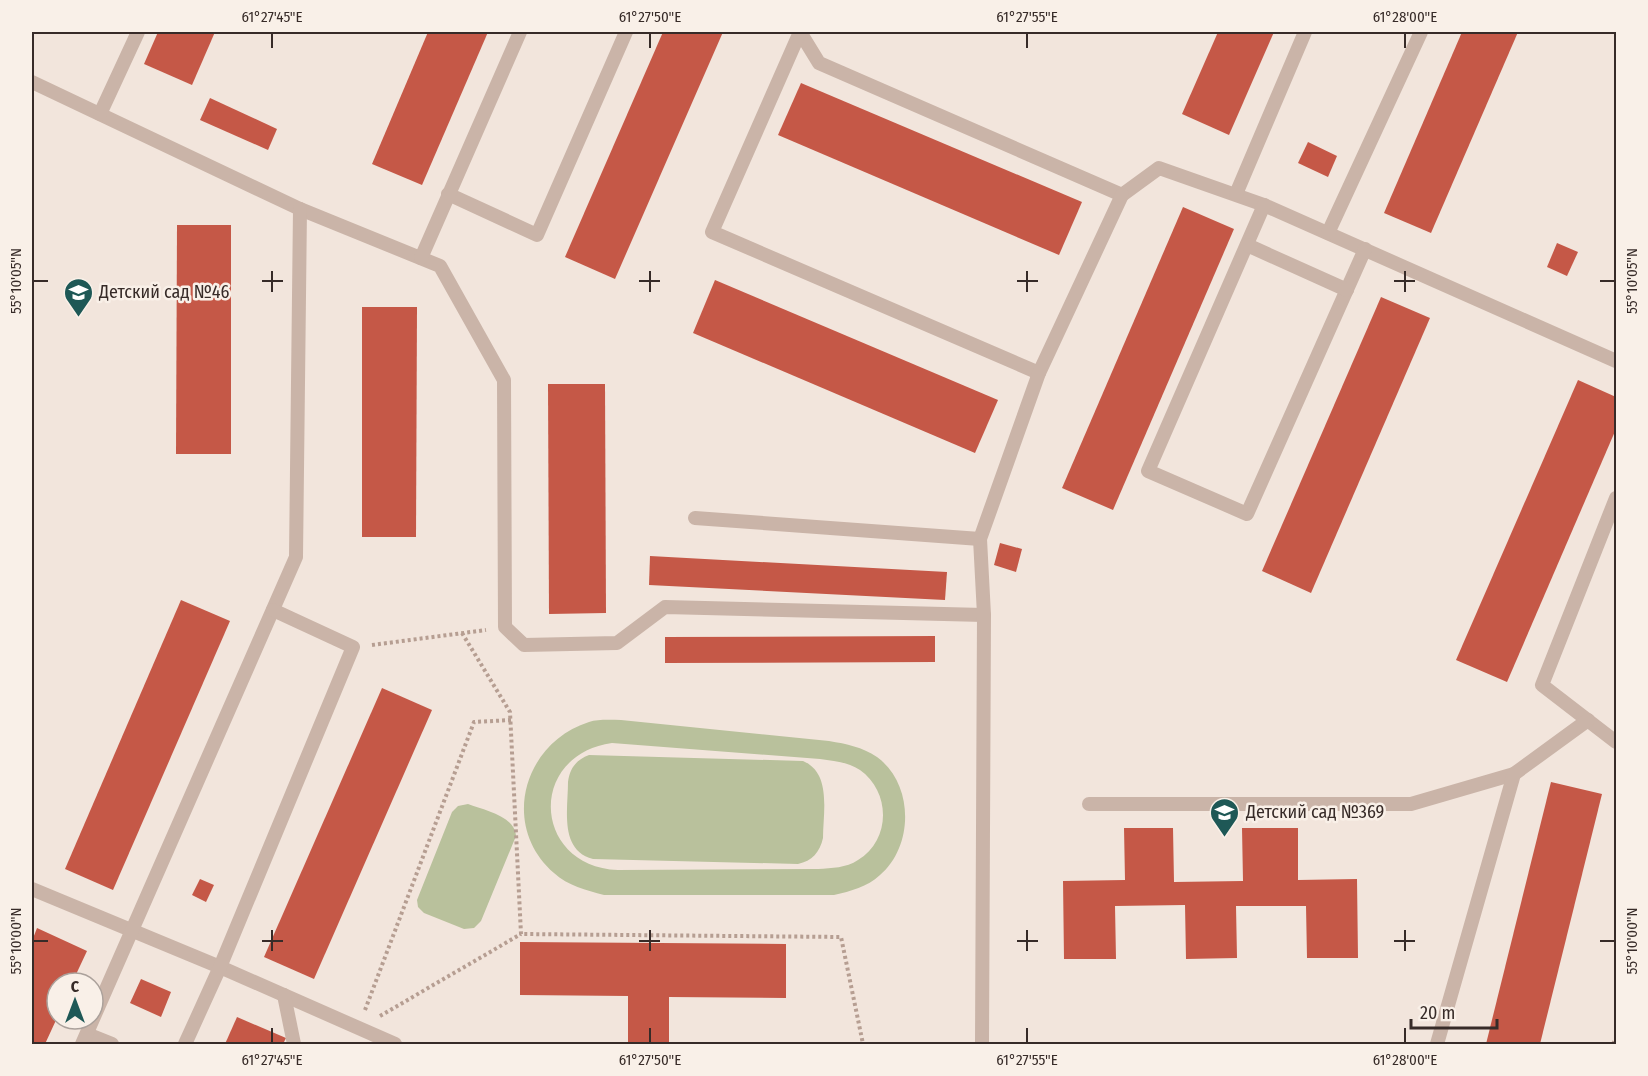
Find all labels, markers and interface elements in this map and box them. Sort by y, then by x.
text: 61°27'45"E [241,8,303,26]
text: 61°27'50"E [619,8,681,26]
text: 61°27'55"E [996,8,1058,26]
text: 61°28'00"E [1373,8,1437,26]
text: 55°10'05"N [7,248,25,314]
text: 55°10'05"N [1623,248,1641,314]
school or university icon: Детский сад №46 [62,276,94,318]
place label: Детский сад №46 [98,281,230,303]
school or university icon: Детский сад №369 [1209,796,1241,838]
place label: Детский сад №369 [1245,801,1384,823]
text: 55°10'00"N [7,907,25,975]
text: 55°10'00"N [1623,907,1641,975]
north arrow [45,971,105,1031]
text: С [71,977,80,996]
scale bar [1411,992,1496,1030]
text: 20 m [1420,1002,1455,1024]
text: 61°27'45"E [241,1051,303,1069]
text: 61°27'50"E [619,1051,681,1069]
text: 61°27'55"E [996,1051,1058,1069]
text: 61°28'00"E [1373,1051,1437,1069]

